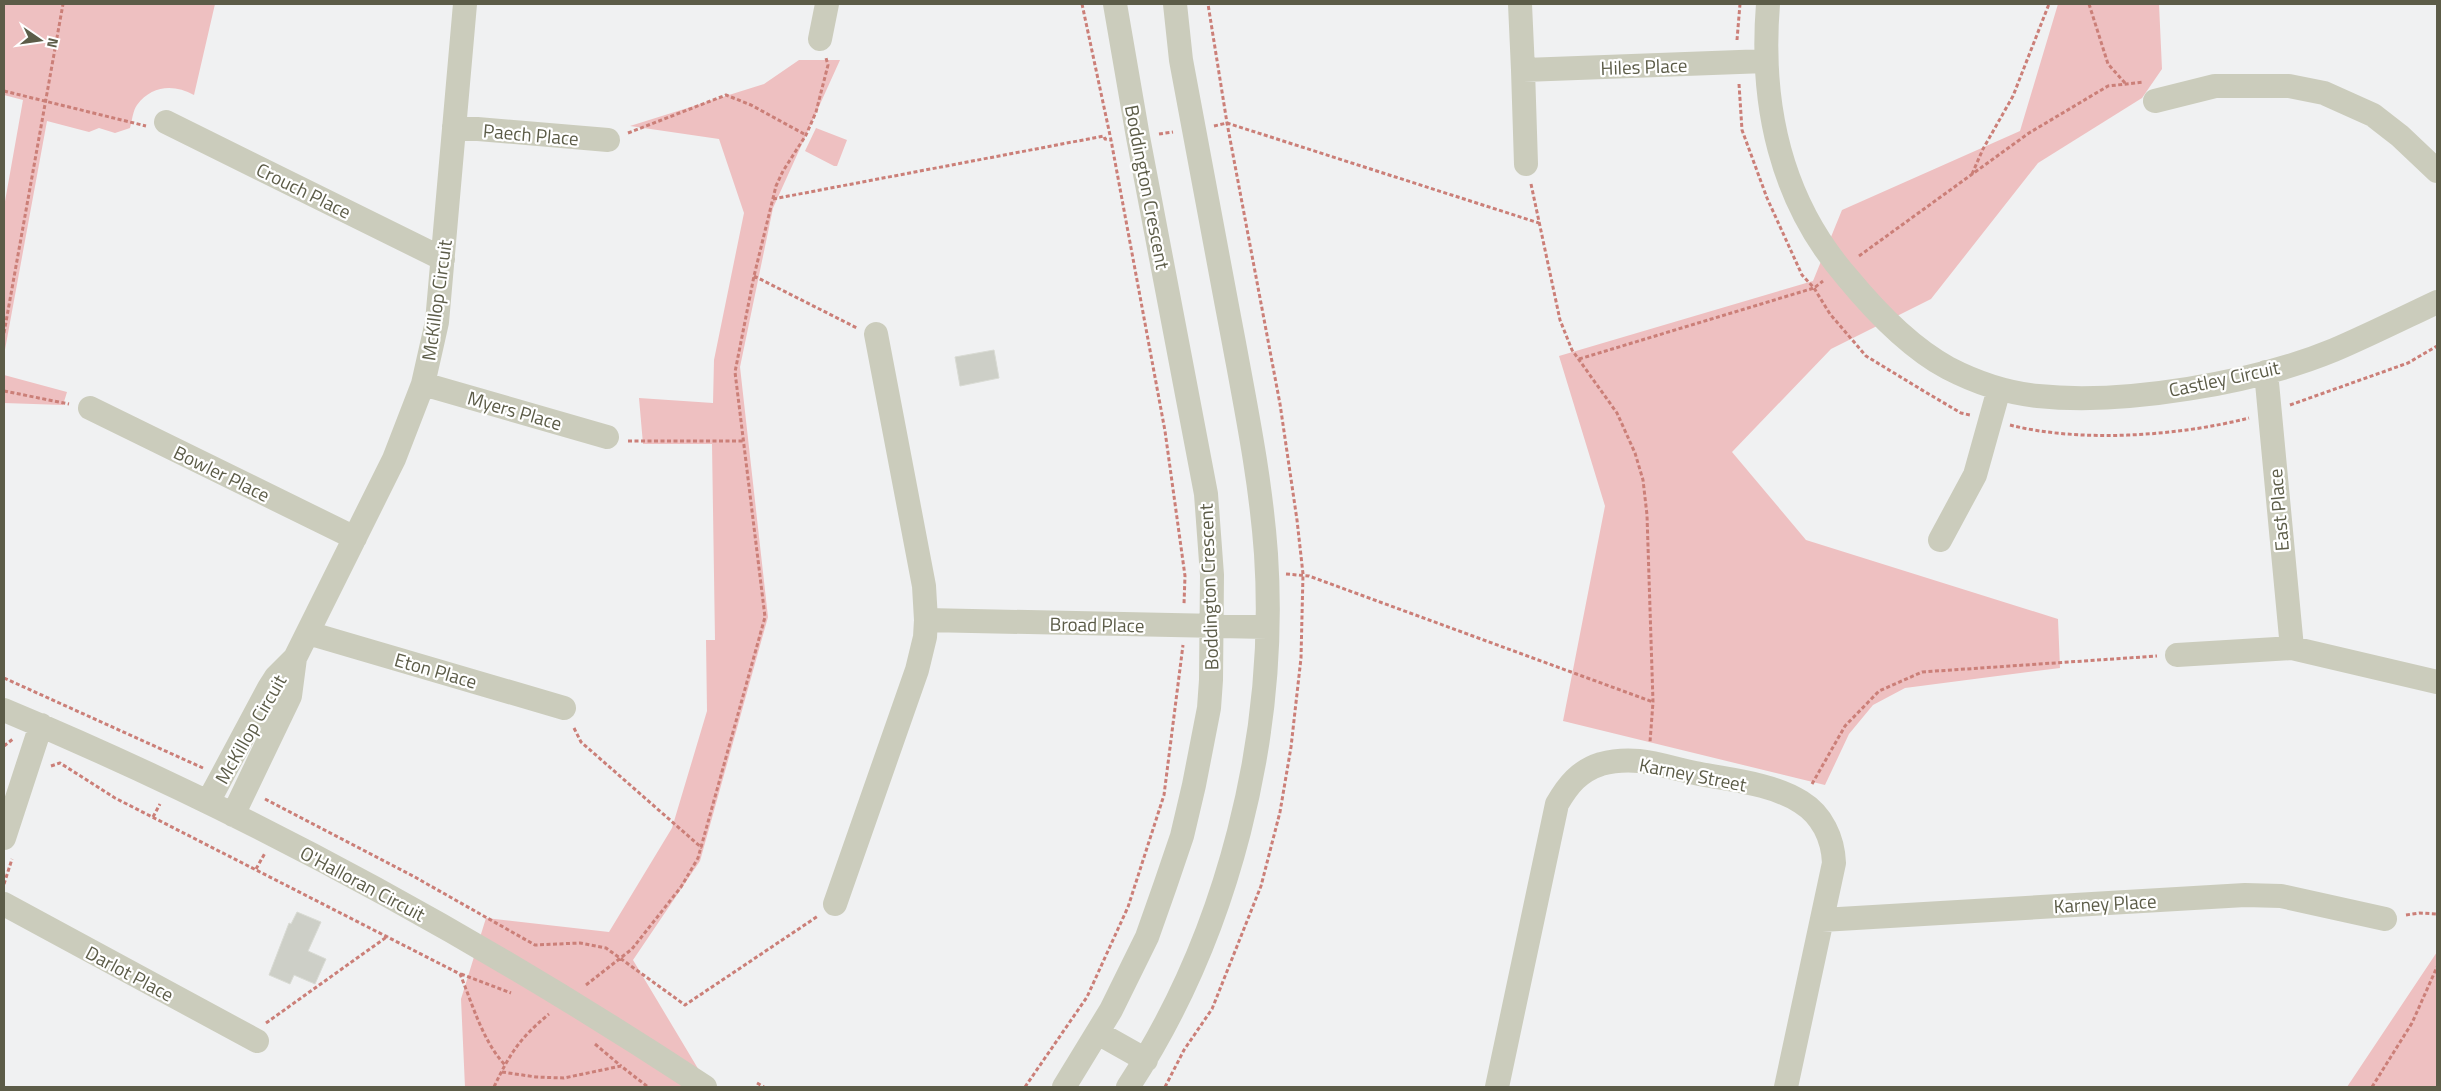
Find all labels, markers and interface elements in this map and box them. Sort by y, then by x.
north arrow [15,15,65,65]
text: N [42,36,64,50]
street label: Hiles Place [1600,50,1688,82]
street label: Boddington Crescent [1118,102,1178,272]
street label: Paech Place [482,115,580,153]
street label: Crouch Place [252,155,356,225]
street label: McKillop Circuit [413,237,459,363]
street label: Castley Circuit [2166,352,2282,404]
street label: Myers Place [464,383,566,437]
street label: Bowler Place [169,437,275,509]
street label: East Place [2260,468,2296,552]
street label: Boddington Crescent [1191,503,1225,671]
street label: Broad Place [1049,609,1145,639]
street label: Eton Place [391,644,481,696]
street label: McKillop Circuit [207,669,293,789]
street label: Karney Street [1637,749,1750,799]
street label: O'Halloran Circuit [295,838,431,928]
street label: Karney Place [2053,886,2157,920]
street label: Darlot Place [81,938,179,1008]

